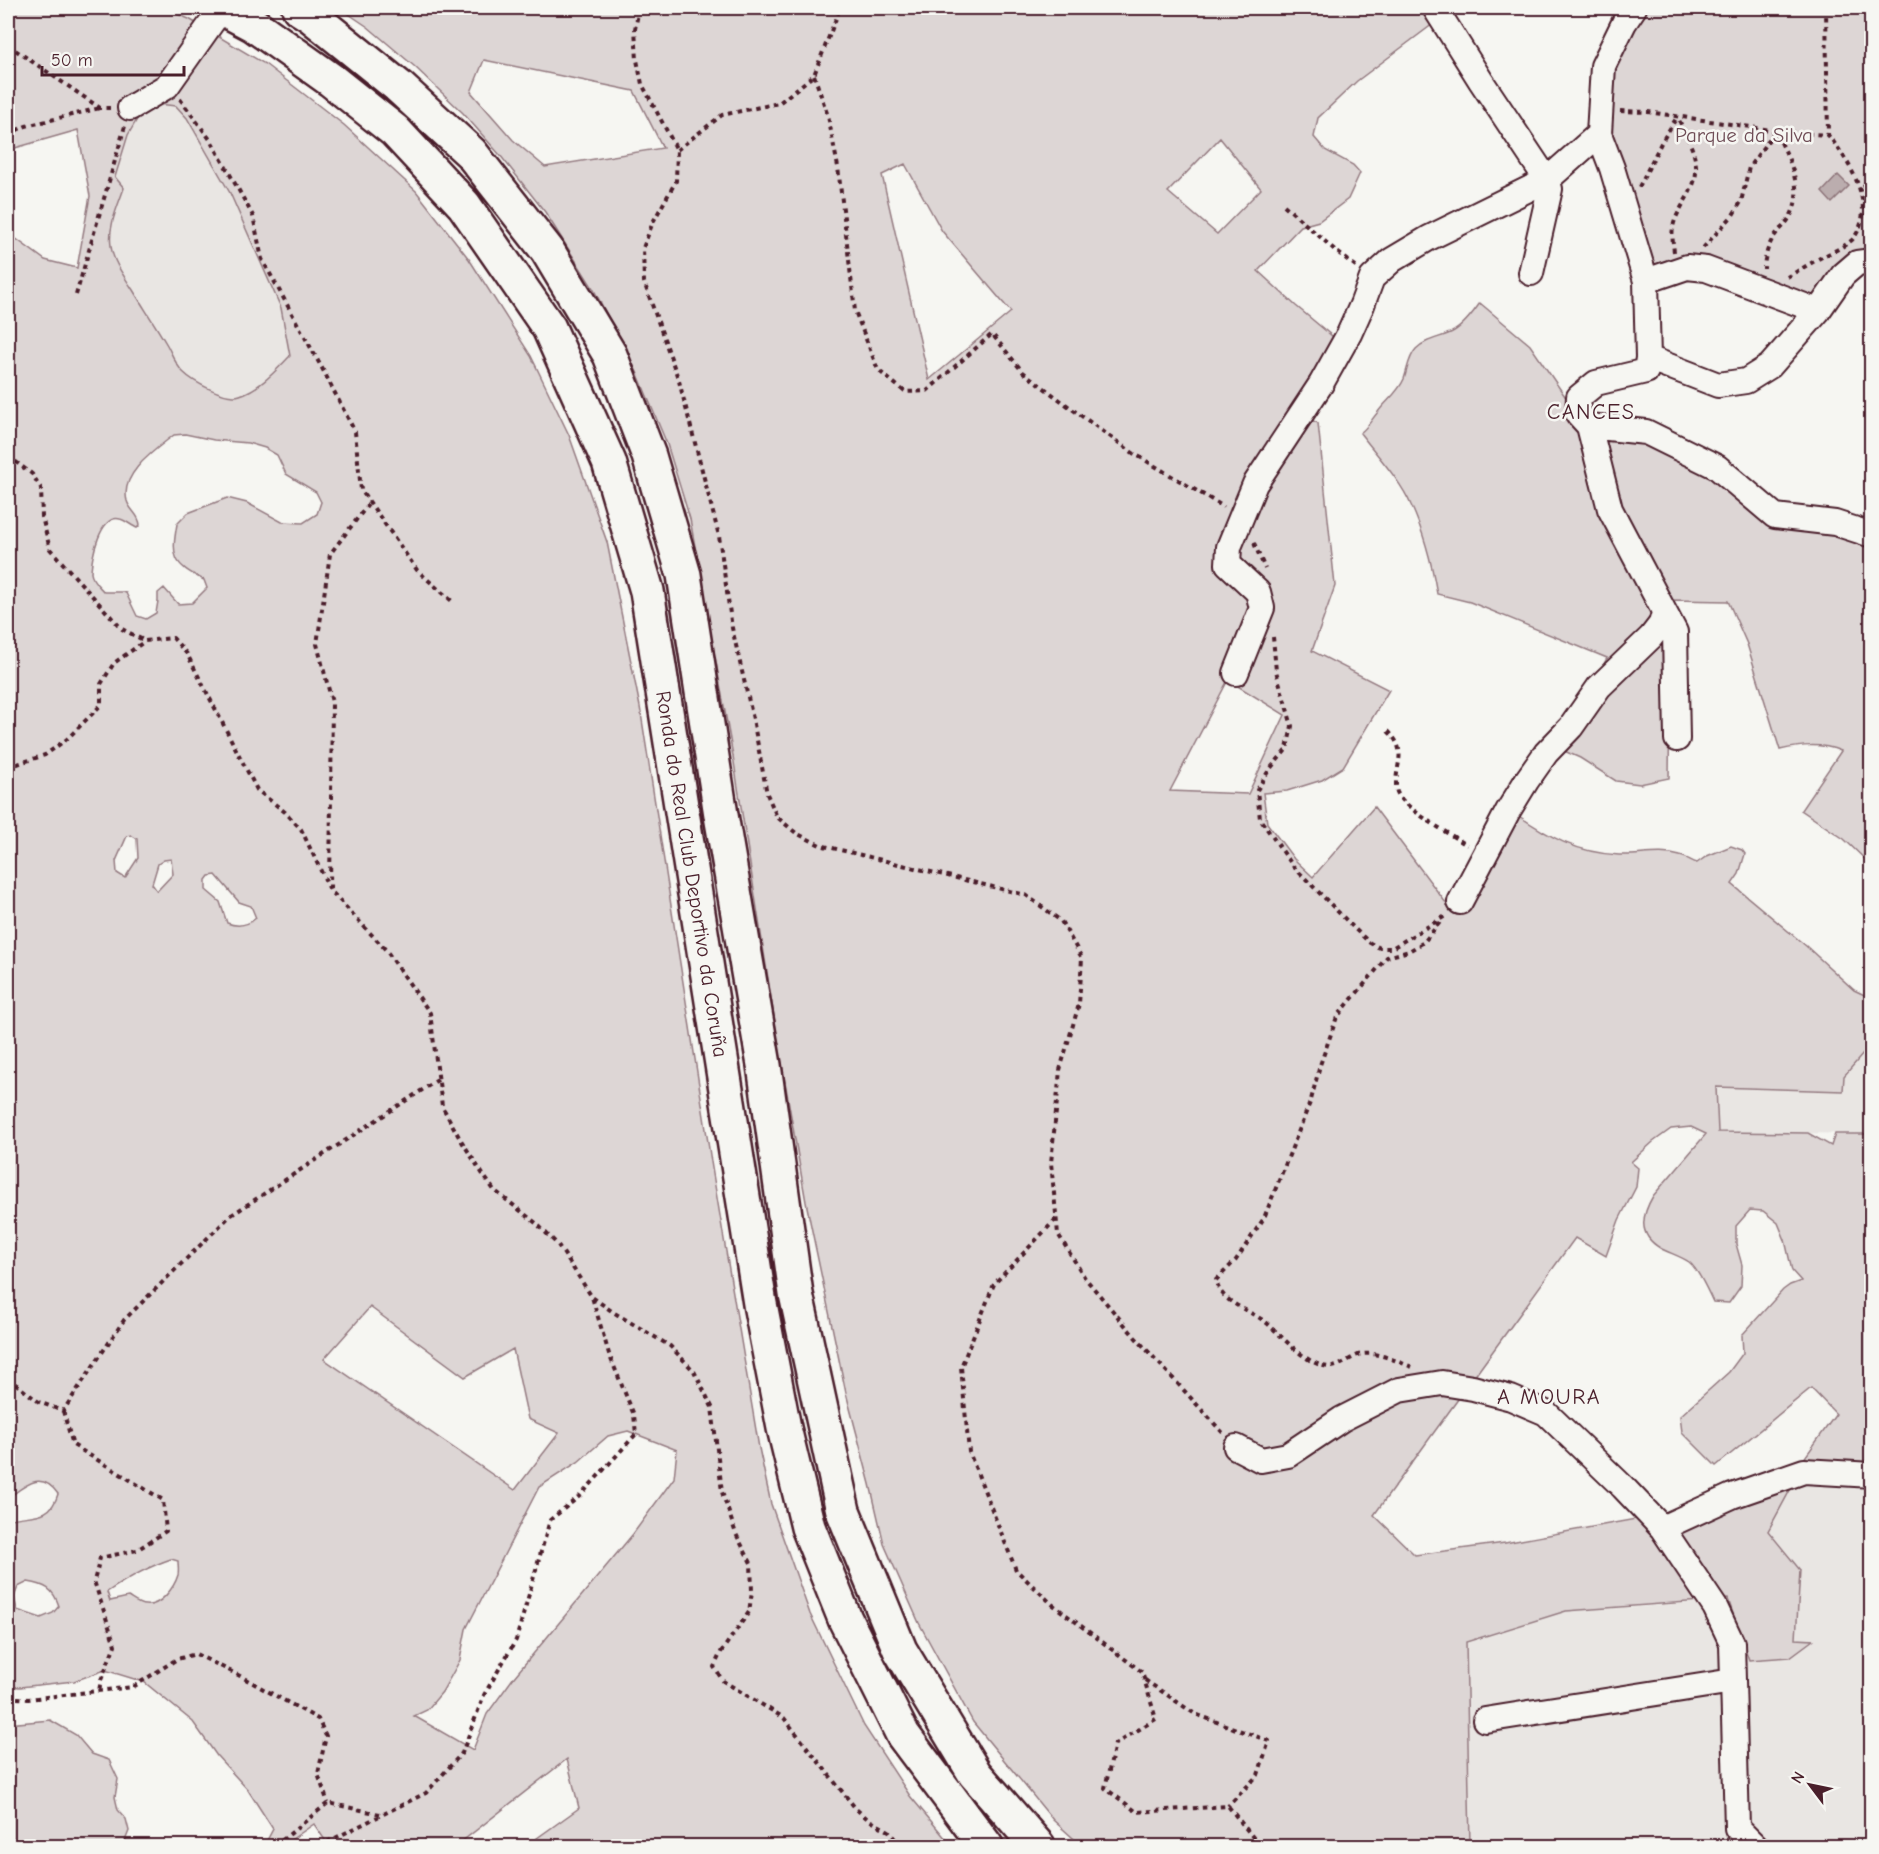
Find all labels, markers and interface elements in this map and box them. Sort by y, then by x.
scale bar [42,39,184,77]
text: 50 m [51,50,93,71]
park label: Parque da Silva [1675,123,1813,147]
district label: CANCES [1547,399,1635,425]
street label: Ronda do Real Club Deportivo da Coruña [651,689,733,1059]
district label: A MOURA [1497,1384,1601,1410]
north arrow [1780,1755,1840,1815]
text: N [1788,1768,1809,1787]

